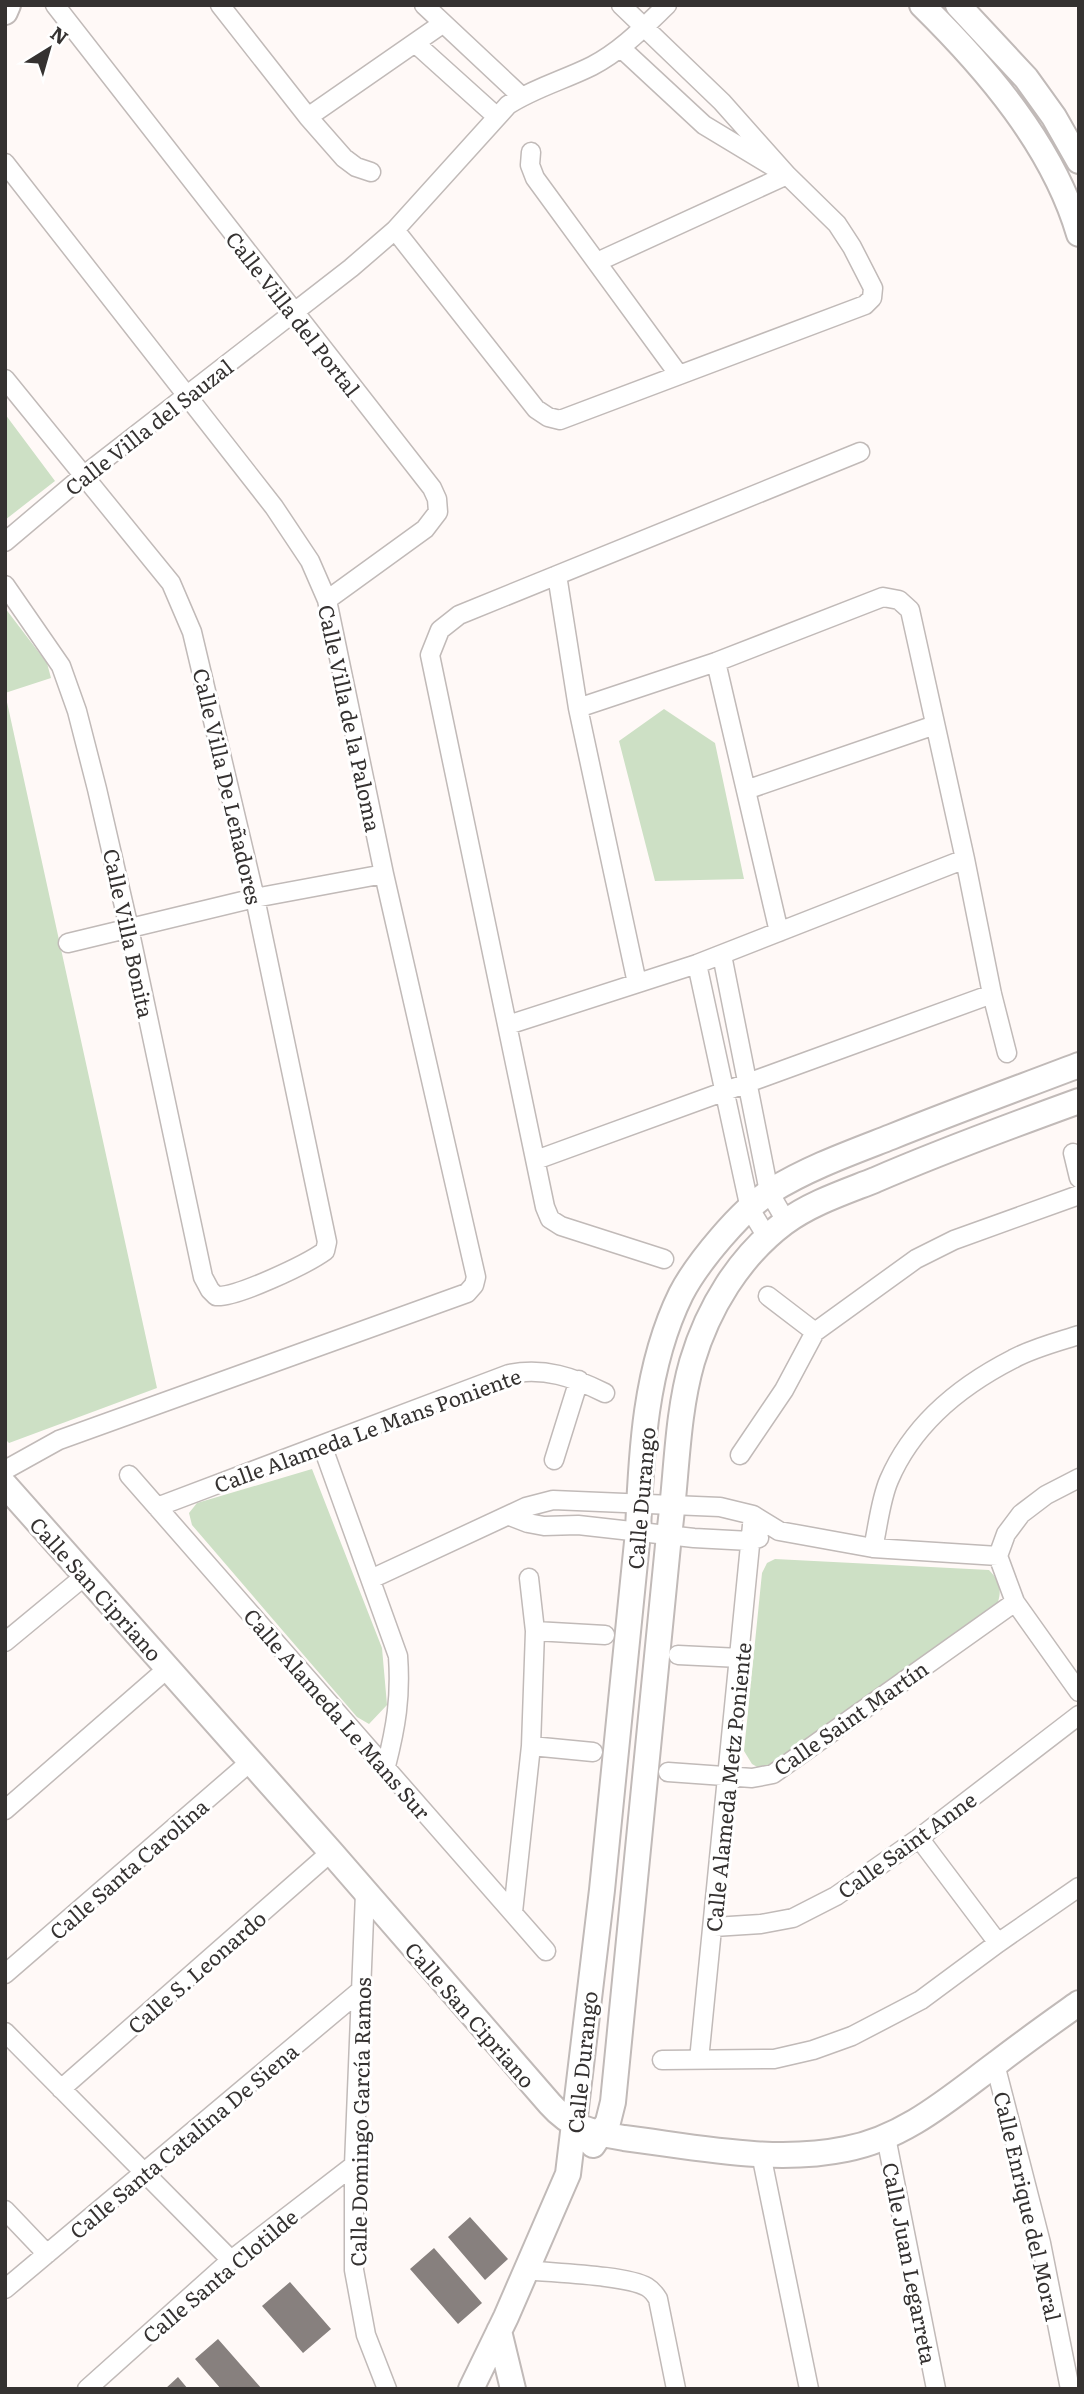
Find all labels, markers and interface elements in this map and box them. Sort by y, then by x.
north arrow [14,14,84,84]
text: N [45,19,75,51]
street label: Calle Villa del Portal [220,224,368,402]
street label: Calle Villa del Sauzal [57,350,239,502]
street label: Calle Villa de la Paloma [312,602,390,835]
street label: Calle Villa De Leñadores [187,665,271,907]
street label: Calle Villa Bonita [97,845,163,1021]
street label: Calle Alameda Le Mans Poniente [209,1359,525,1499]
street label: Calle Durango [618,1426,662,1570]
street label: Calle San Cipriano [24,1509,170,1667]
street label: Calle Alameda Le Mans Sur [237,1601,439,1825]
street label: Calle Alameda Metz Poniente [696,1641,758,1933]
street label: Calle Saint Martín [766,1652,934,1782]
street label: Calle Saint Anne [830,1783,982,1905]
street label: Calle Santa Carolina [42,1790,215,1946]
street label: Calle S. Leonardo [120,1902,272,2040]
street label: Calle San Cipriano [399,1934,543,2094]
street label: Calle Domingo García Ramos [341,1977,377,2267]
street label: Calle Durango [558,1989,604,2135]
street label: Calle Santa Catalina De Siena [62,2034,305,2245]
street label: Calle Enrique del Moral [987,2088,1071,2324]
street label: Calle Juan Legarreta [876,2159,946,2367]
street label: Calle Santa Clotilde [135,2201,303,2349]

